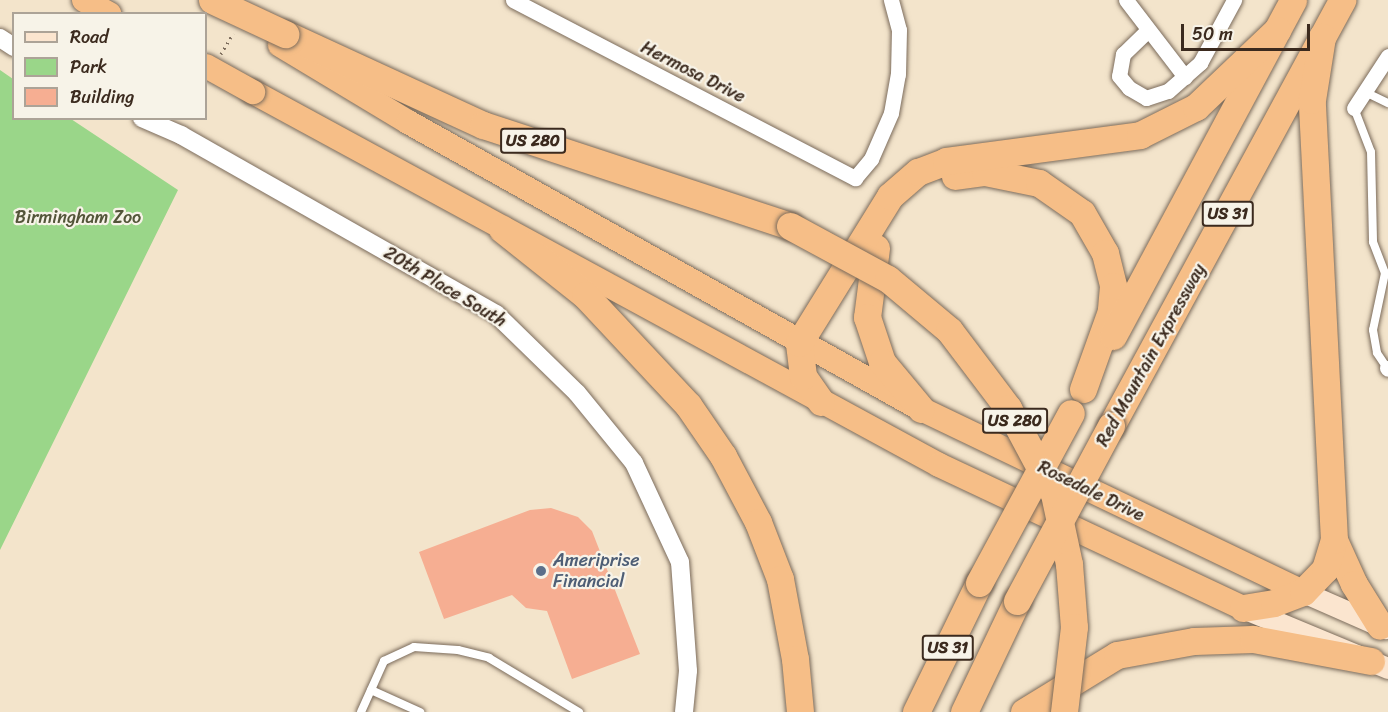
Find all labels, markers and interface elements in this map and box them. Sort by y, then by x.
legend [12,12,207,120]
scale bar [1184,12,1313,50]
text: 50 m [1192,18,1233,50]
text: Road [70,21,109,53]
street label: Hermosa Drive [637,36,749,108]
text: Park [70,51,107,83]
text: Building [70,81,134,113]
road number: US 280 [500,128,566,154]
road number: US 31 [1201,201,1255,227]
park label: Birmingham Zoo [15,206,141,228]
street label: 20th Place South [380,242,510,332]
street label: Red Mountain Expressway [1091,259,1211,451]
road number: US 280 [982,408,1048,434]
street label: Rosedale Drive [1034,456,1148,526]
place label: Ameriprise Financial [553,550,640,592]
marker: Ameriprise Financial [534,564,548,578]
road number: US 31 [921,635,975,661]

